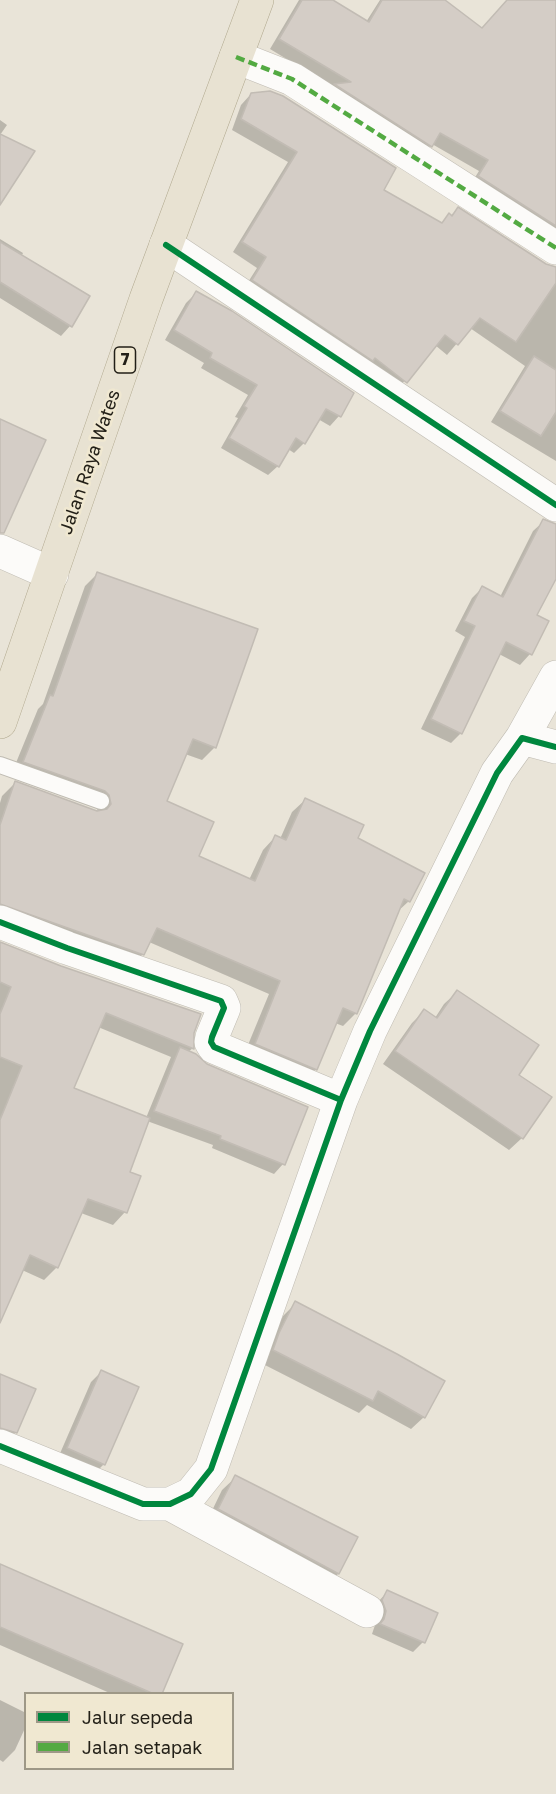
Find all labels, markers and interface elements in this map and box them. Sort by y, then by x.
road number: 7 [114,347,136,373]
street label: Jalan Raya Wates [55,387,125,537]
legend [24,1692,234,1770]
text: Jalur sepeda [82,1706,193,1728]
text: Jalan setapak [82,1736,202,1758]

